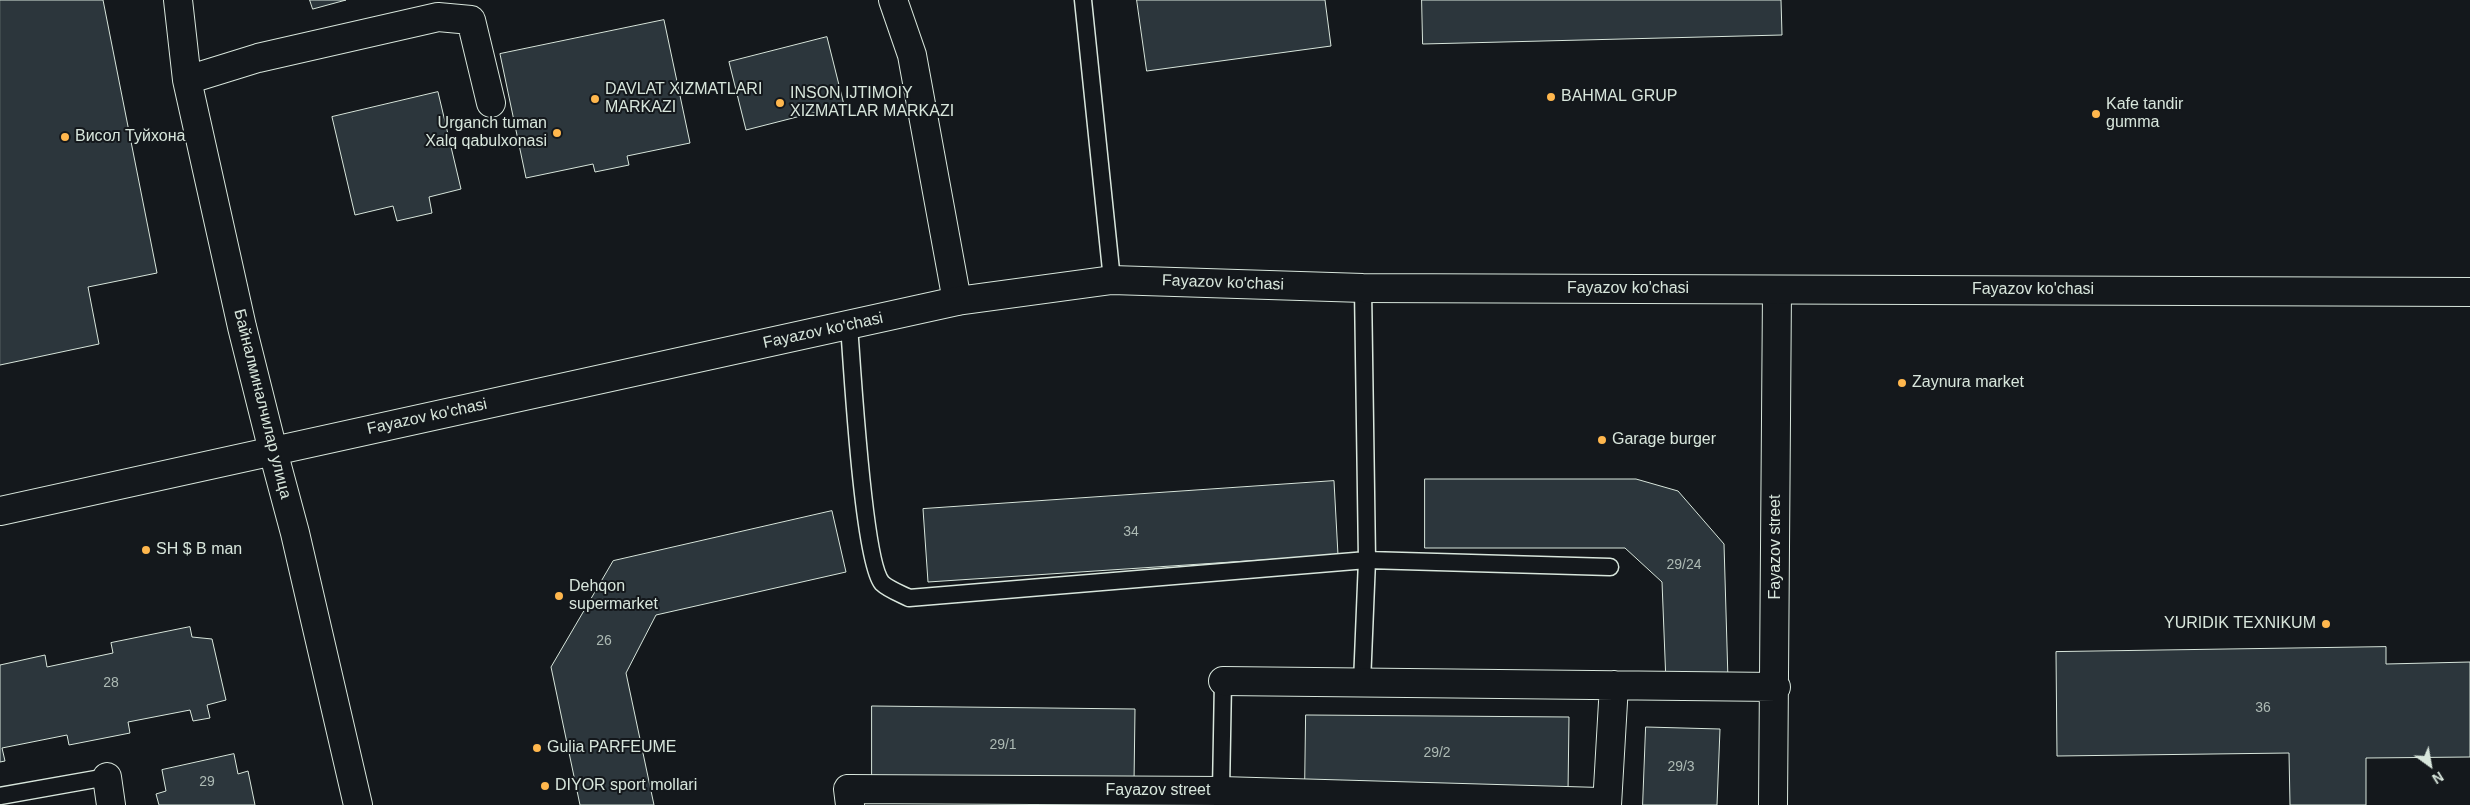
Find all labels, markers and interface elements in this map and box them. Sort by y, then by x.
place label: DAVLAT XIZMATLARI MARKAZI [605,80,762,118]
place label: INSON IJTIMOIY XIZMATLAR MARKAZI [790,84,954,122]
place label: BAHMAL GRUP [1561,87,1677,107]
marker: BAHMAL GRUP [1545,91,1557,103]
marker: DAVLAT XIZMATLARI MARKAZI [589,93,601,105]
place label: Kafe tandir gumma [2106,95,2183,133]
marker: INSON IJTIMOIY XIZMATLAR MARKAZI [774,97,786,109]
marker: Kafe tandir gumma [2090,108,2102,120]
place label: Urganch tuman Xalq qabulxonasi [425,114,547,152]
place label: Висол Туйхона [75,127,185,147]
marker: Urganch tuman Xalq qabulxonasi [551,127,563,139]
marker: Висол Туйхона [59,131,71,143]
street label: Fayazov ko'chasi [1162,271,1284,295]
street label: Fayazov ko'chasi [1567,279,1689,299]
street label: Fayazov ko'chasi [1972,280,2094,300]
street label: Байналминалчилар улица [229,307,295,501]
street label: Fayazov ko'chasi [761,309,885,353]
place label: Zaynura market [1912,373,2024,393]
marker: Zaynura market [1896,377,1908,389]
street label: Fayazov ko'chasi [365,395,489,439]
place label: Garage burger [1612,430,1716,450]
marker: Garage burger [1596,434,1608,446]
street label: Fayazov street [1766,495,1786,599]
house number: 34 [1123,524,1139,540]
place label: SH $ B man [156,540,242,560]
marker: SH $ B man [140,544,152,556]
house number: 29/24 [1666,557,1702,573]
place label: Dehqon supermarket [569,577,658,615]
marker: Dehqon supermarket [553,590,565,602]
place label: YURIDIK TEXNIKUM [2164,614,2316,634]
marker: YURIDIK TEXNIKUM [2320,618,2332,630]
house number: 26 [596,633,612,649]
house number: 28 [103,675,119,691]
house number: 36 [2255,700,2271,716]
house number: 29/1 [989,737,1017,753]
place label: Gulia PARFEUME [547,738,677,758]
north arrow [2405,740,2455,790]
marker: Gulia PARFEUME [531,742,543,754]
house number: 29/2 [1423,745,1451,761]
house number: 29/3 [1667,759,1695,775]
text: N [2429,768,2446,787]
house number: 29 [199,774,215,790]
place label: DIYOR sport mollari [555,776,697,796]
marker: DIYOR sport mollari [539,780,551,792]
street label: Fayazov street [1106,781,1210,801]

